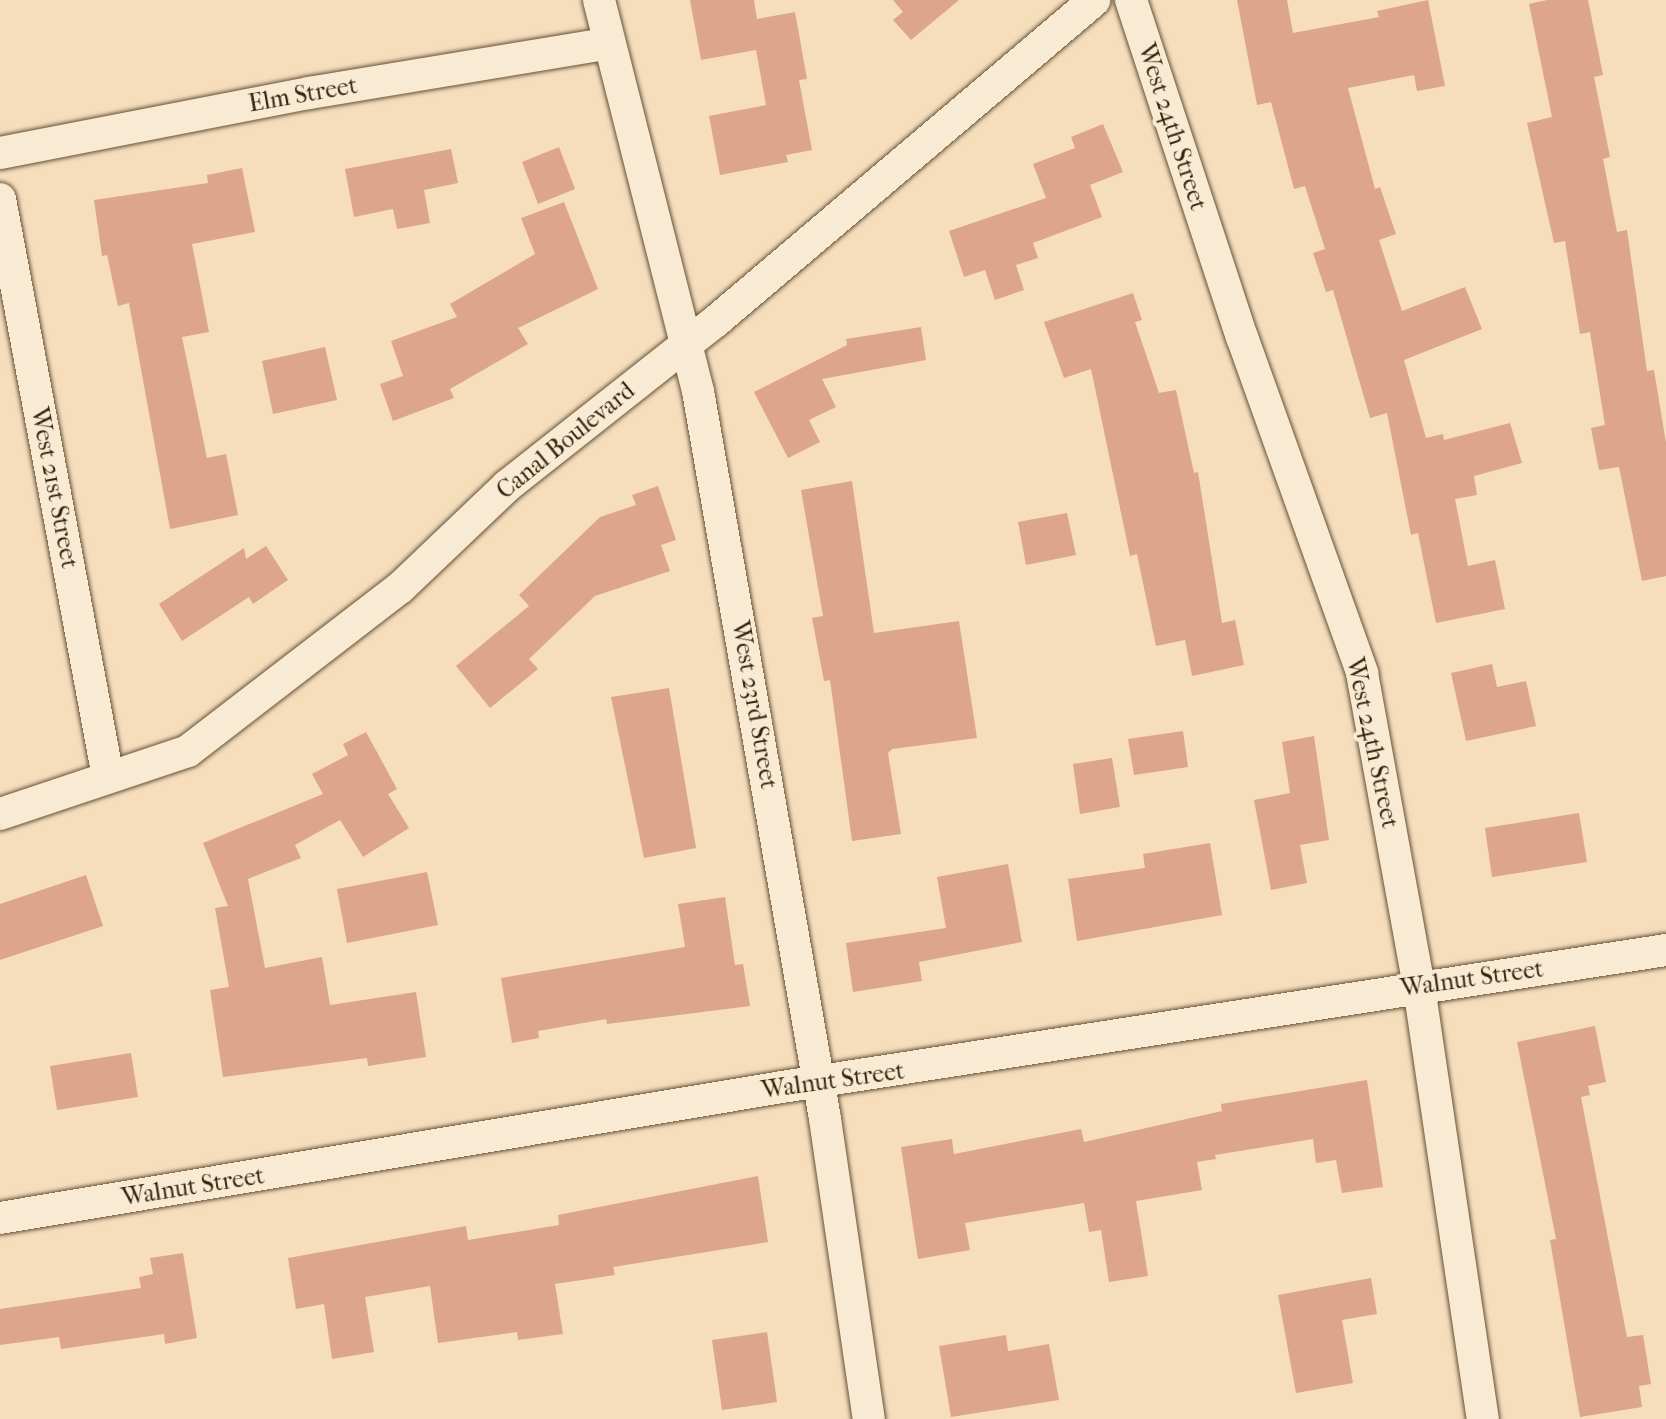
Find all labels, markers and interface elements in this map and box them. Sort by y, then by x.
street label: West 24th Street [1132,40,1212,214]
street label: Elm Street [246,71,360,119]
street label: Canal Boulevard [491,377,641,505]
street label: West 21st Street [24,405,84,571]
street label: West 23rd Street [725,619,783,791]
street label: West 24th Street [1340,655,1404,831]
street label: Walnut Street [1399,955,1545,1003]
street label: Walnut Street [760,1057,906,1105]
street label: Walnut Street [120,1162,266,1212]

